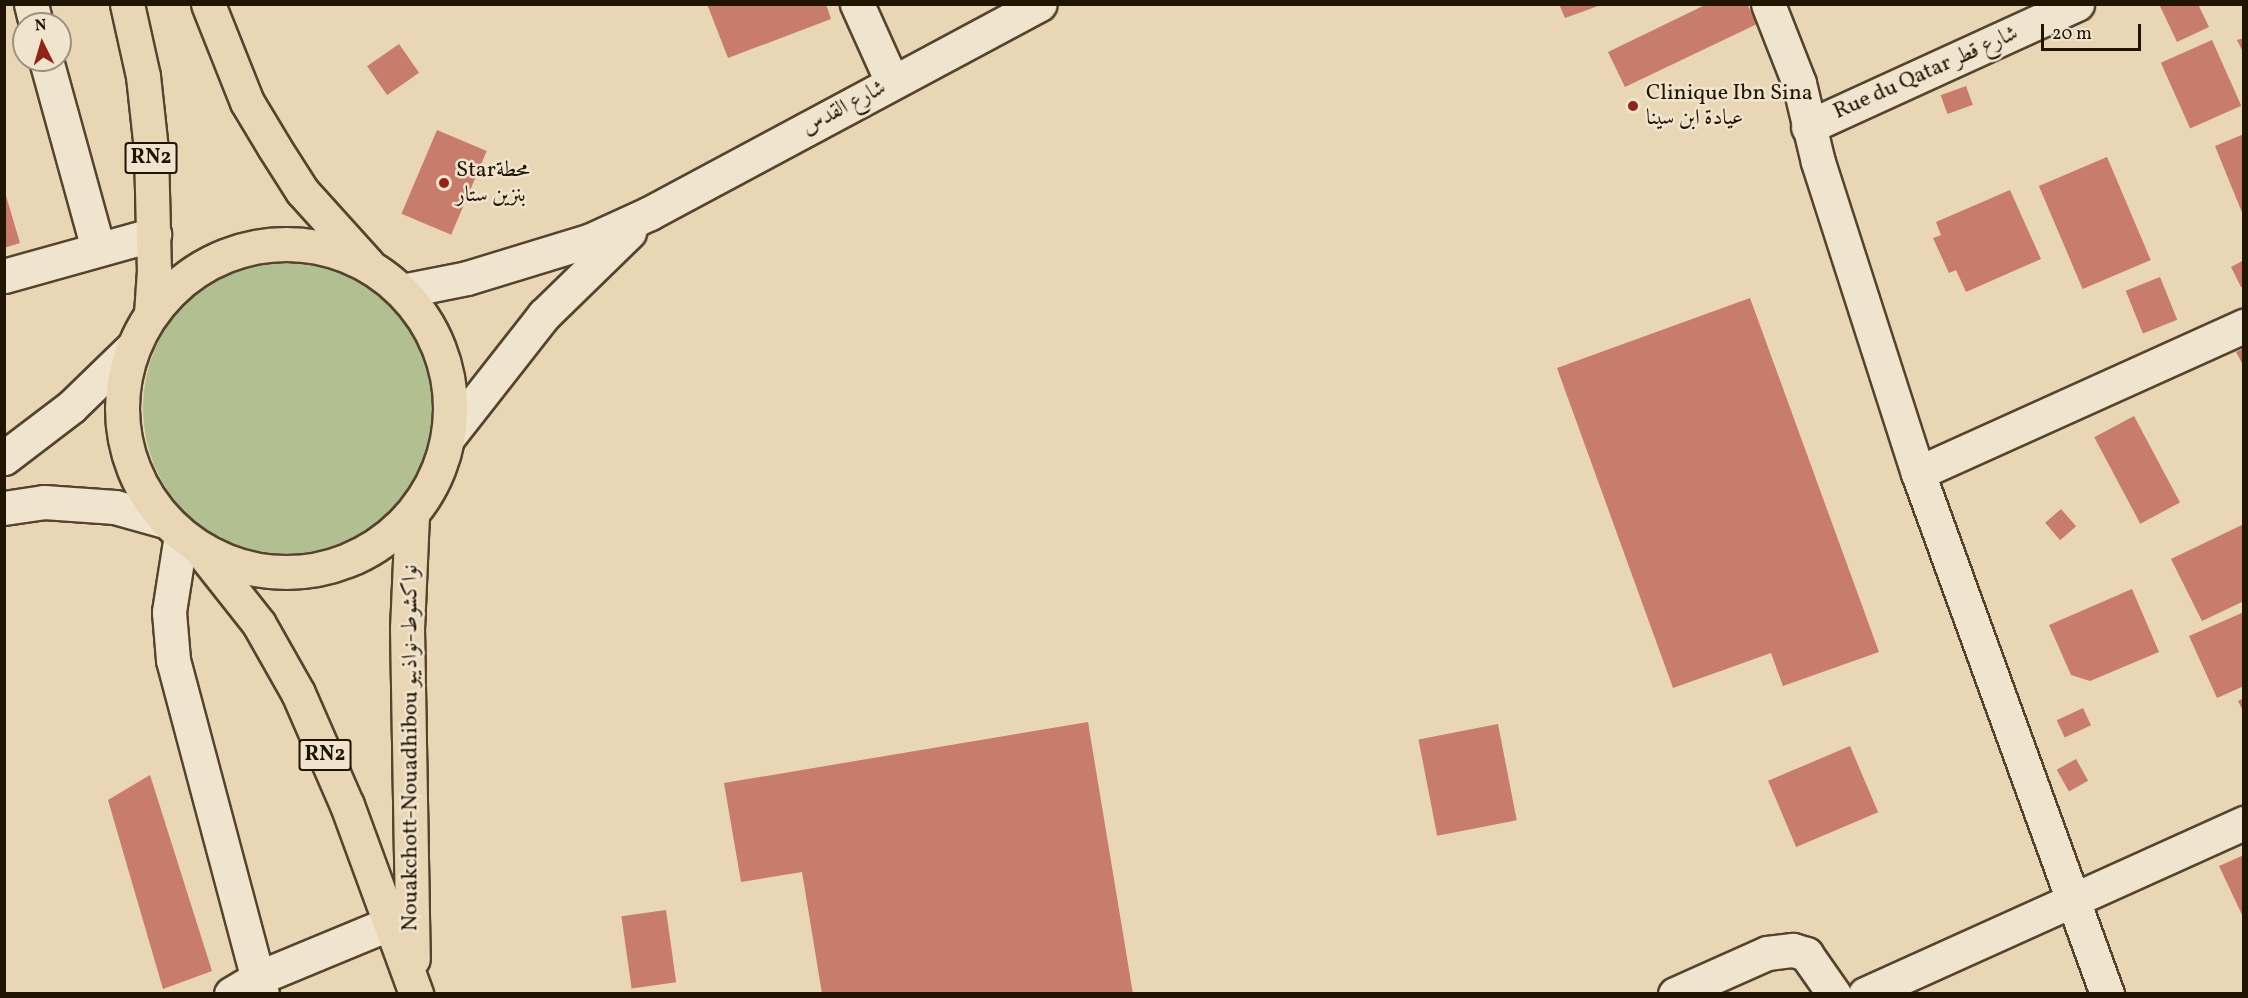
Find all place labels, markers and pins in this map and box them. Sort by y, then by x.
place label: Clinique Ibn Sina عيادة ابن سينا [1646,80,1813,132]
marker: Clinique Ibn Sina عيادة ابن سينا [1624,97,1642,115]
place label: Starمحطة بنزين ستار [456,157,530,208]
marker: Starمحطة بنزين ستار [437,176,451,190]

